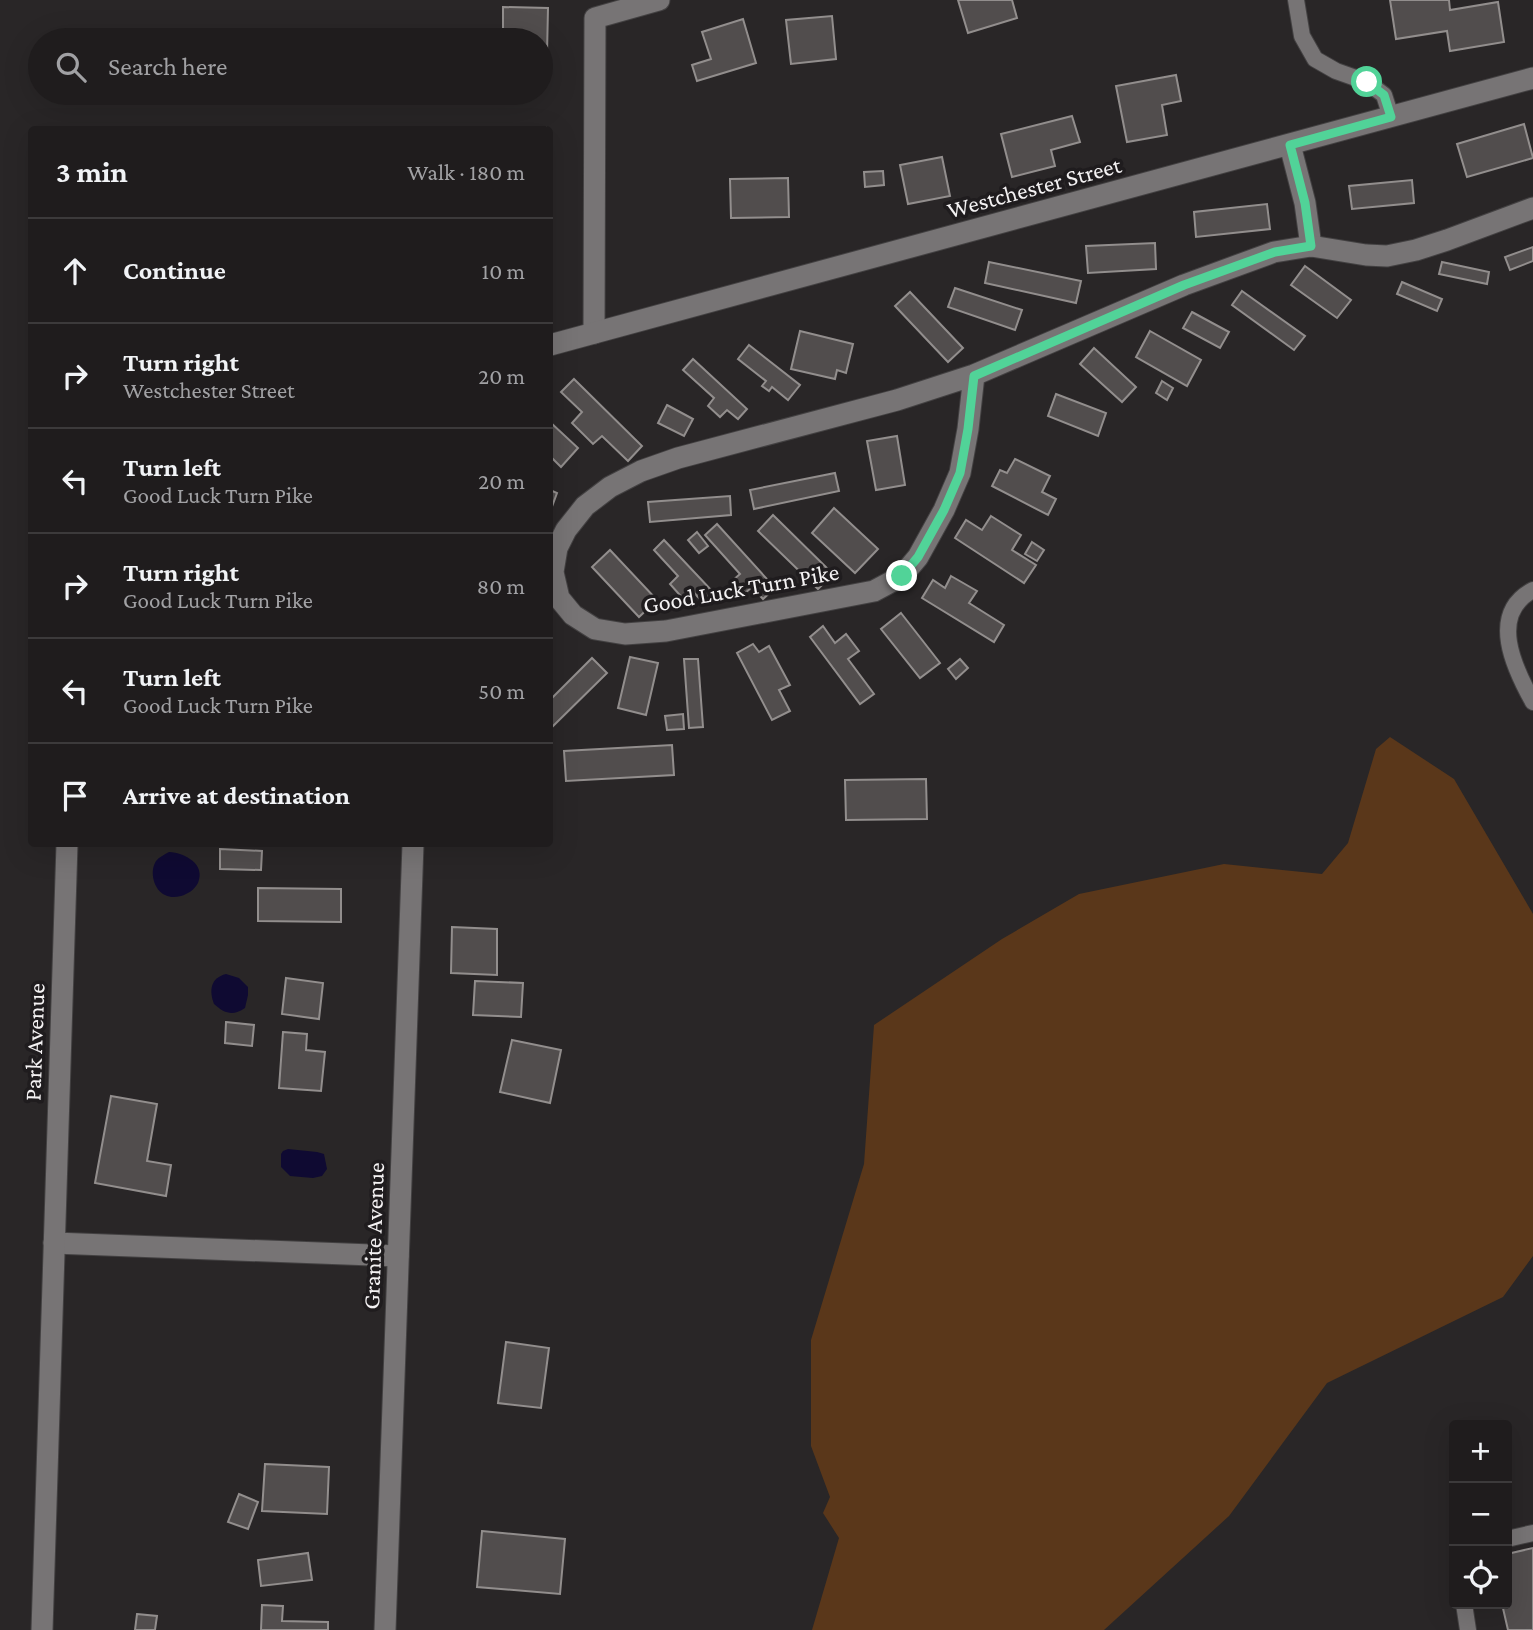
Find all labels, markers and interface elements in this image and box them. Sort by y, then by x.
search box [28,28,553,105]
icon: search [52,48,90,86]
text: Search here [108,52,227,81]
route start [1351,66,1382,97]
street label: Westchester Street [944,151,1125,223]
text: 3 min [56,155,128,188]
text: Walk · 180 m [407,159,525,185]
icon: ahead [56,252,94,290]
text: Continue [123,256,226,285]
text: 10 m [482,258,525,284]
text: Turn right [123,348,239,377]
icon: right [56,357,94,395]
text: 20 m [478,363,525,389]
text: Westchester Street [123,377,295,403]
text: Turn left [123,453,221,482]
icon: left [56,462,94,500]
text: 20 m [478,468,525,494]
text: Good Luck Turn Pike [123,482,313,508]
street label: Good Luck Turn Pike [641,557,841,619]
text: Turn right [123,558,239,587]
route end [886,560,917,591]
icon: right [56,567,94,605]
text: 80 m [477,573,525,599]
text: Good Luck Turn Pike [123,587,313,613]
text: Turn left [123,663,221,692]
icon: left [56,672,94,710]
text: 50 m [478,678,525,704]
text: Good Luck Turn Pike [123,692,313,718]
icon: arrive [56,777,94,815]
text: Arrive at destination [123,781,350,810]
street label: Park Avenue [18,983,50,1101]
street label: Granite Avenue [357,1162,389,1310]
map controls [1449,1420,1512,1609]
button: + [1449,1420,1512,1483]
button: − [1449,1483,1512,1546]
button: locate [1449,1546,1512,1609]

